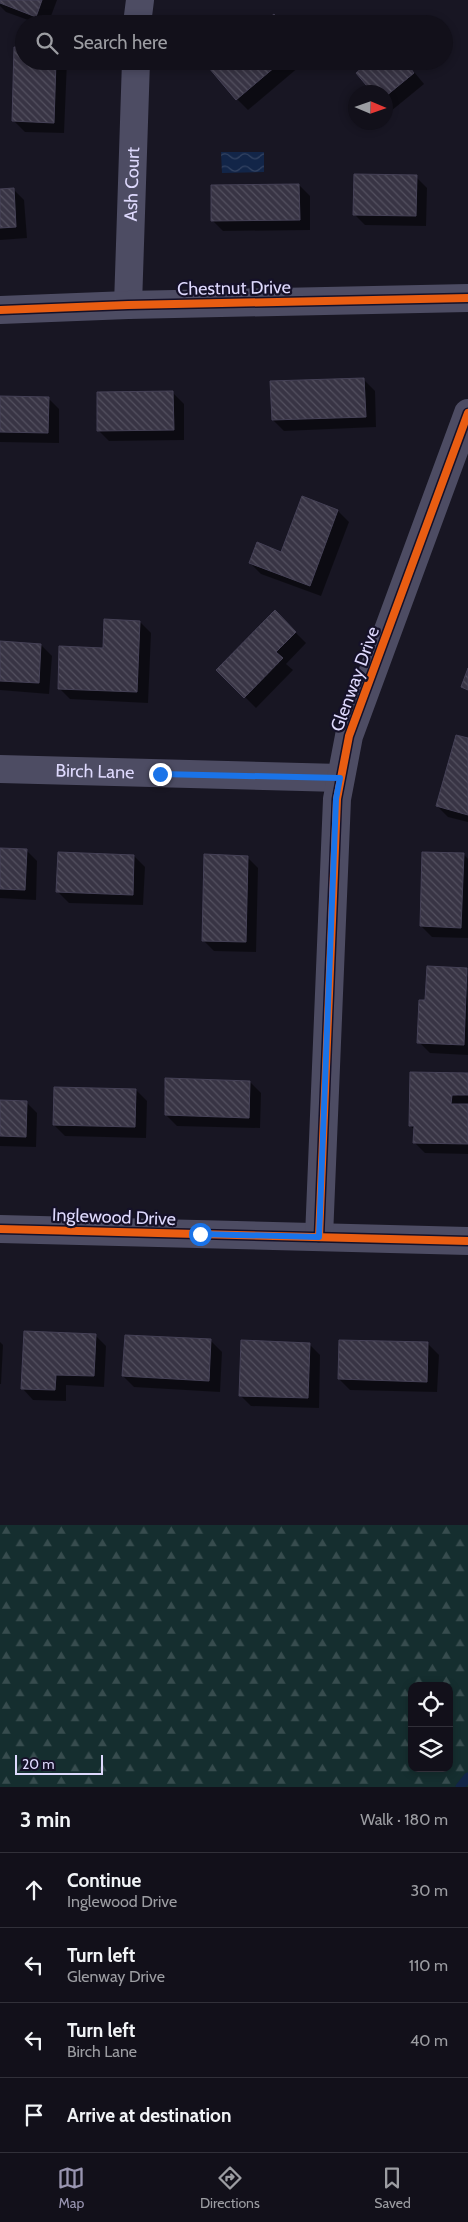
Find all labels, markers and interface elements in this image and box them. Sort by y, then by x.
search box [15,15,453,70]
icon: search [33,29,61,57]
text: Search here [73,31,167,54]
north arrow [348,85,393,130]
street label: Ash Court [120,147,144,222]
street label: Chestnut Drive [177,276,291,300]
street label: Glenway Drive [326,624,384,734]
street label: Birch Lane [55,759,135,784]
route end [149,763,172,786]
street label: Inglewood Drive [52,1204,176,1230]
route start [189,1223,212,1246]
map controls [408,1682,453,1772]
button: locate [408,1682,453,1727]
button: layers [408,1727,453,1772]
scale bar [15,1752,102,1775]
text: 20 m [22,1755,55,1773]
text: 3 min [20,1807,71,1832]
text: Walk · 180 m [360,1810,448,1829]
text: Continue [67,1869,141,1892]
icon: ahead [20,1876,48,1904]
text: 30 m [411,1881,448,1900]
text: Inglewood Drive [67,1892,177,1911]
text: Turn left [67,1944,135,1967]
icon: left [20,1951,48,1979]
text: 110 m [409,1956,448,1975]
text: Glenway Drive [67,1967,165,1986]
text: Turn left [67,2019,135,2042]
icon: left [20,2026,48,2054]
text: 40 m [410,2031,448,2050]
text: Birch Lane [67,2042,137,2061]
icon: arrive [20,2101,48,2129]
text: Arrive at destination [67,2104,231,2127]
tab: Map [57,2164,85,2212]
tab: Directions [200,2164,260,2212]
tab: Saved [374,2164,411,2212]

